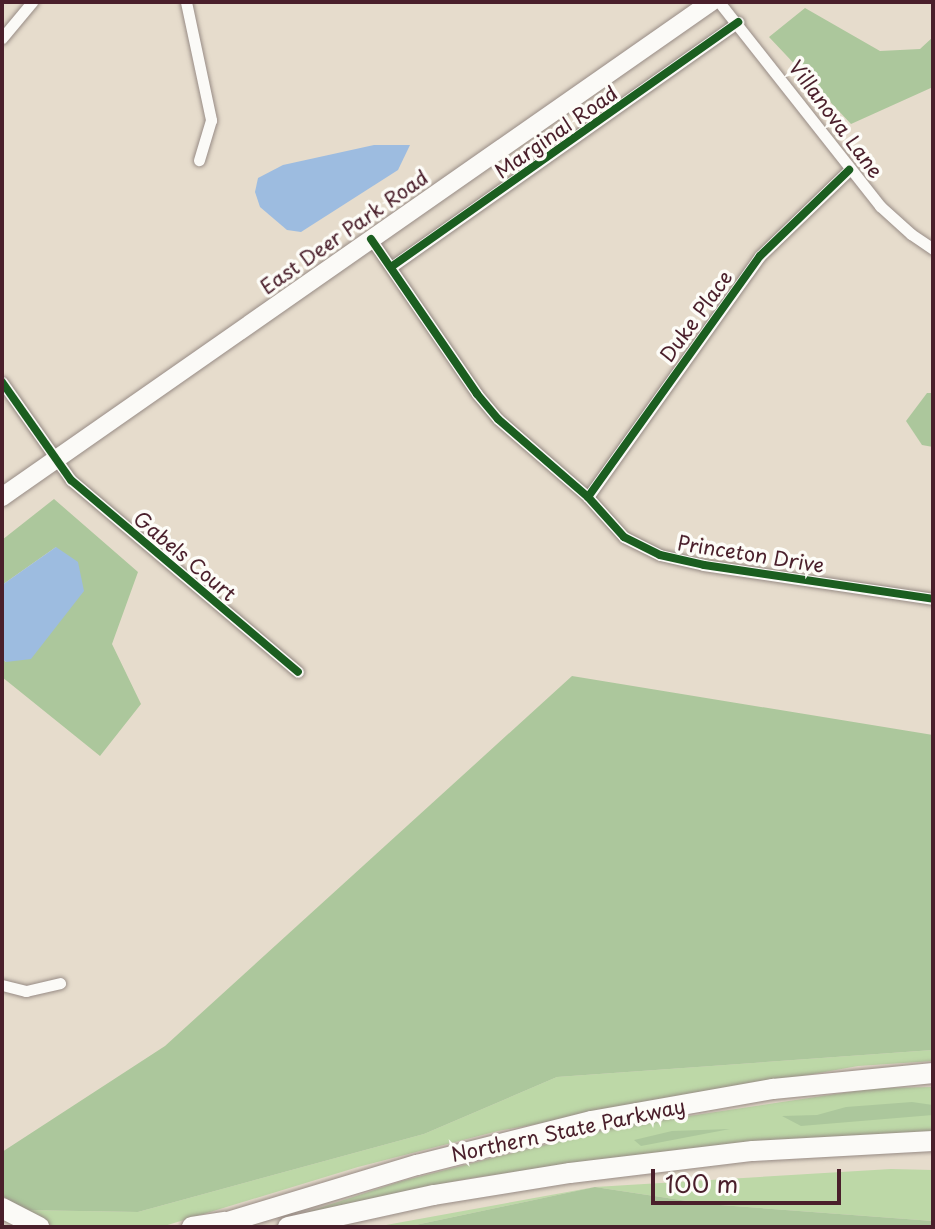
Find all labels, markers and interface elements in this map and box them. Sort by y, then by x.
street label: Villanova Lane [784,56,888,182]
street label: Marginal Road [491,81,621,183]
street label: East Deer Park Road [255,165,433,299]
street label: Duke Place [655,266,737,366]
street label: Gabels Court [129,506,241,606]
street label: Princeton Drive [676,531,826,577]
street label: Northern State Parkway [449,1093,687,1167]
scale bar [655,1153,845,1203]
text: 100 m [665,1165,738,1201]

